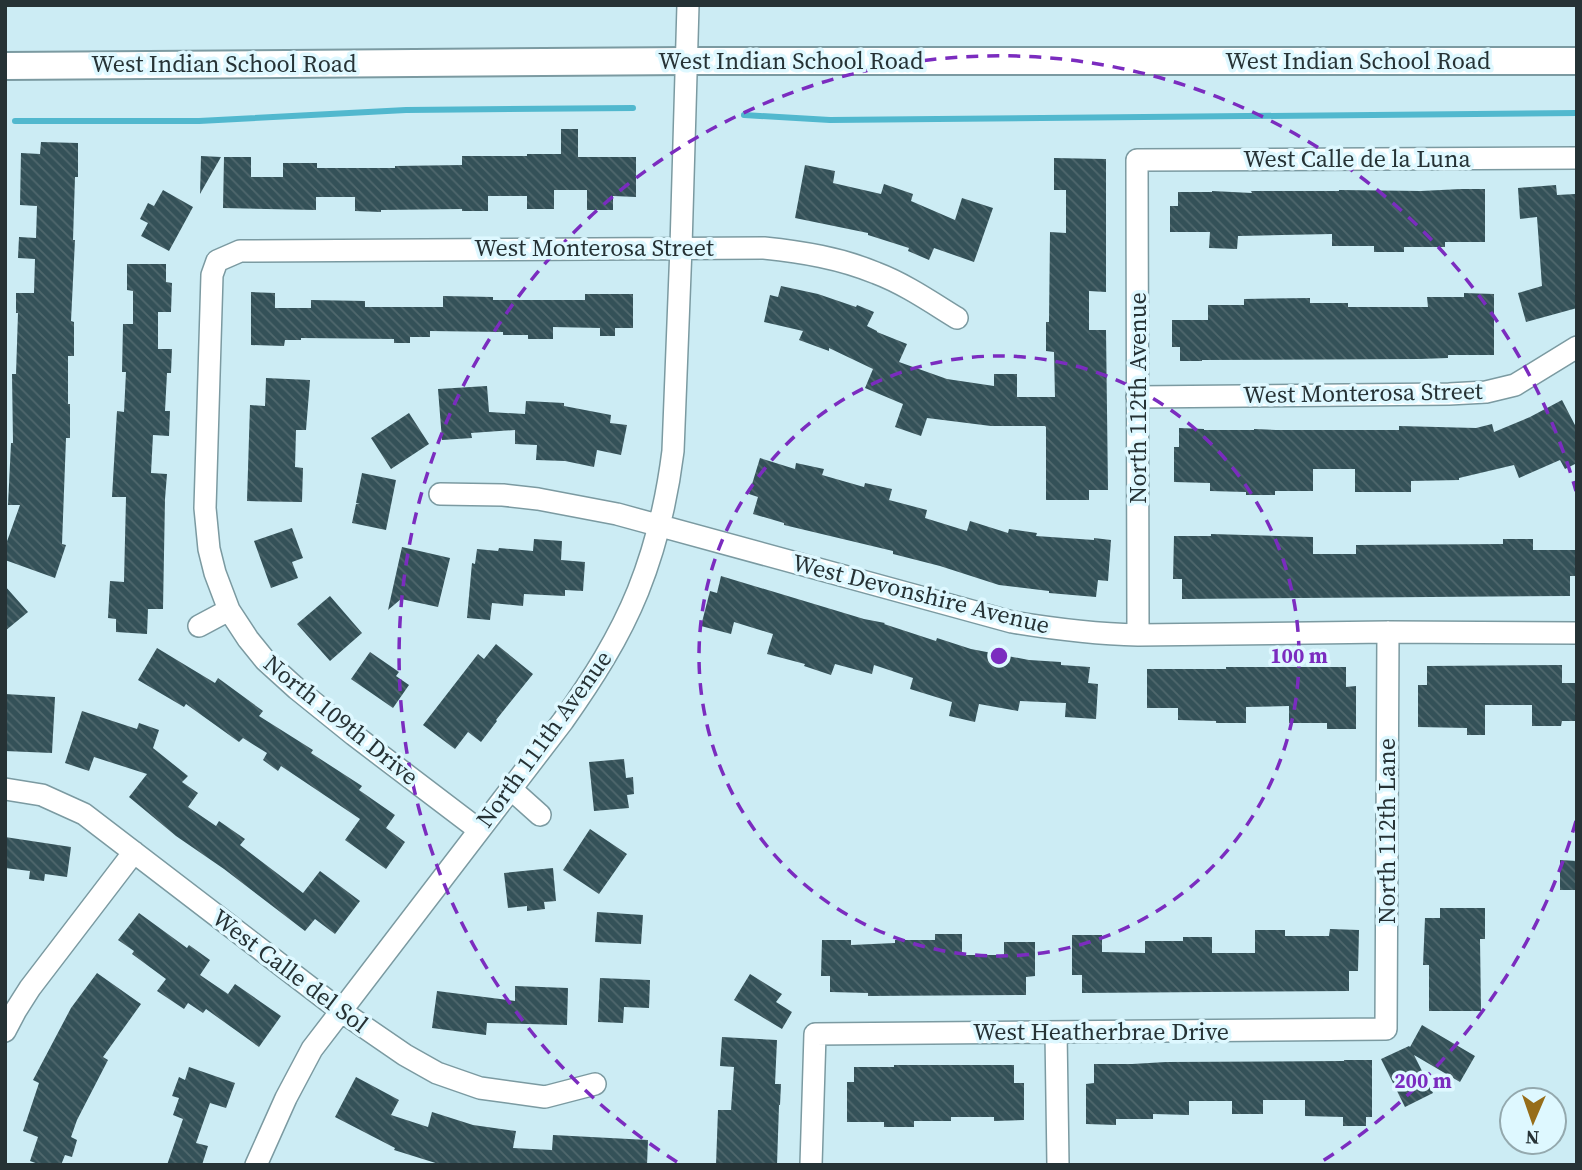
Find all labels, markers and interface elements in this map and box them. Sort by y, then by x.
street label: West Indian School Road [658,44,924,77]
street label: West Indian School Road [1225,44,1491,77]
street label: West Indian School Road [91,47,357,80]
street label: West Calle de la Luna [1243,142,1472,175]
street label: West Monterosa Street [474,231,714,264]
street label: North 112th Avenue [1121,292,1154,504]
street label: West Monterosa Street [1243,374,1483,411]
street label: West Devonshire Avenue [789,546,1053,641]
text: 100 m [1270,641,1328,670]
street label: North 111th Avenue [468,643,619,834]
centre of rings [987,644,1011,668]
street label: North 109th Drive [257,647,426,792]
street label: North 112th Lane [1370,738,1403,924]
street label: West Calle del Sol [205,901,375,1040]
street label: West Heatherbrae Drive [973,1015,1229,1048]
text: 200 m [1394,1066,1452,1095]
north arrow [1498,1086,1568,1156]
text: N [1525,1125,1540,1151]

